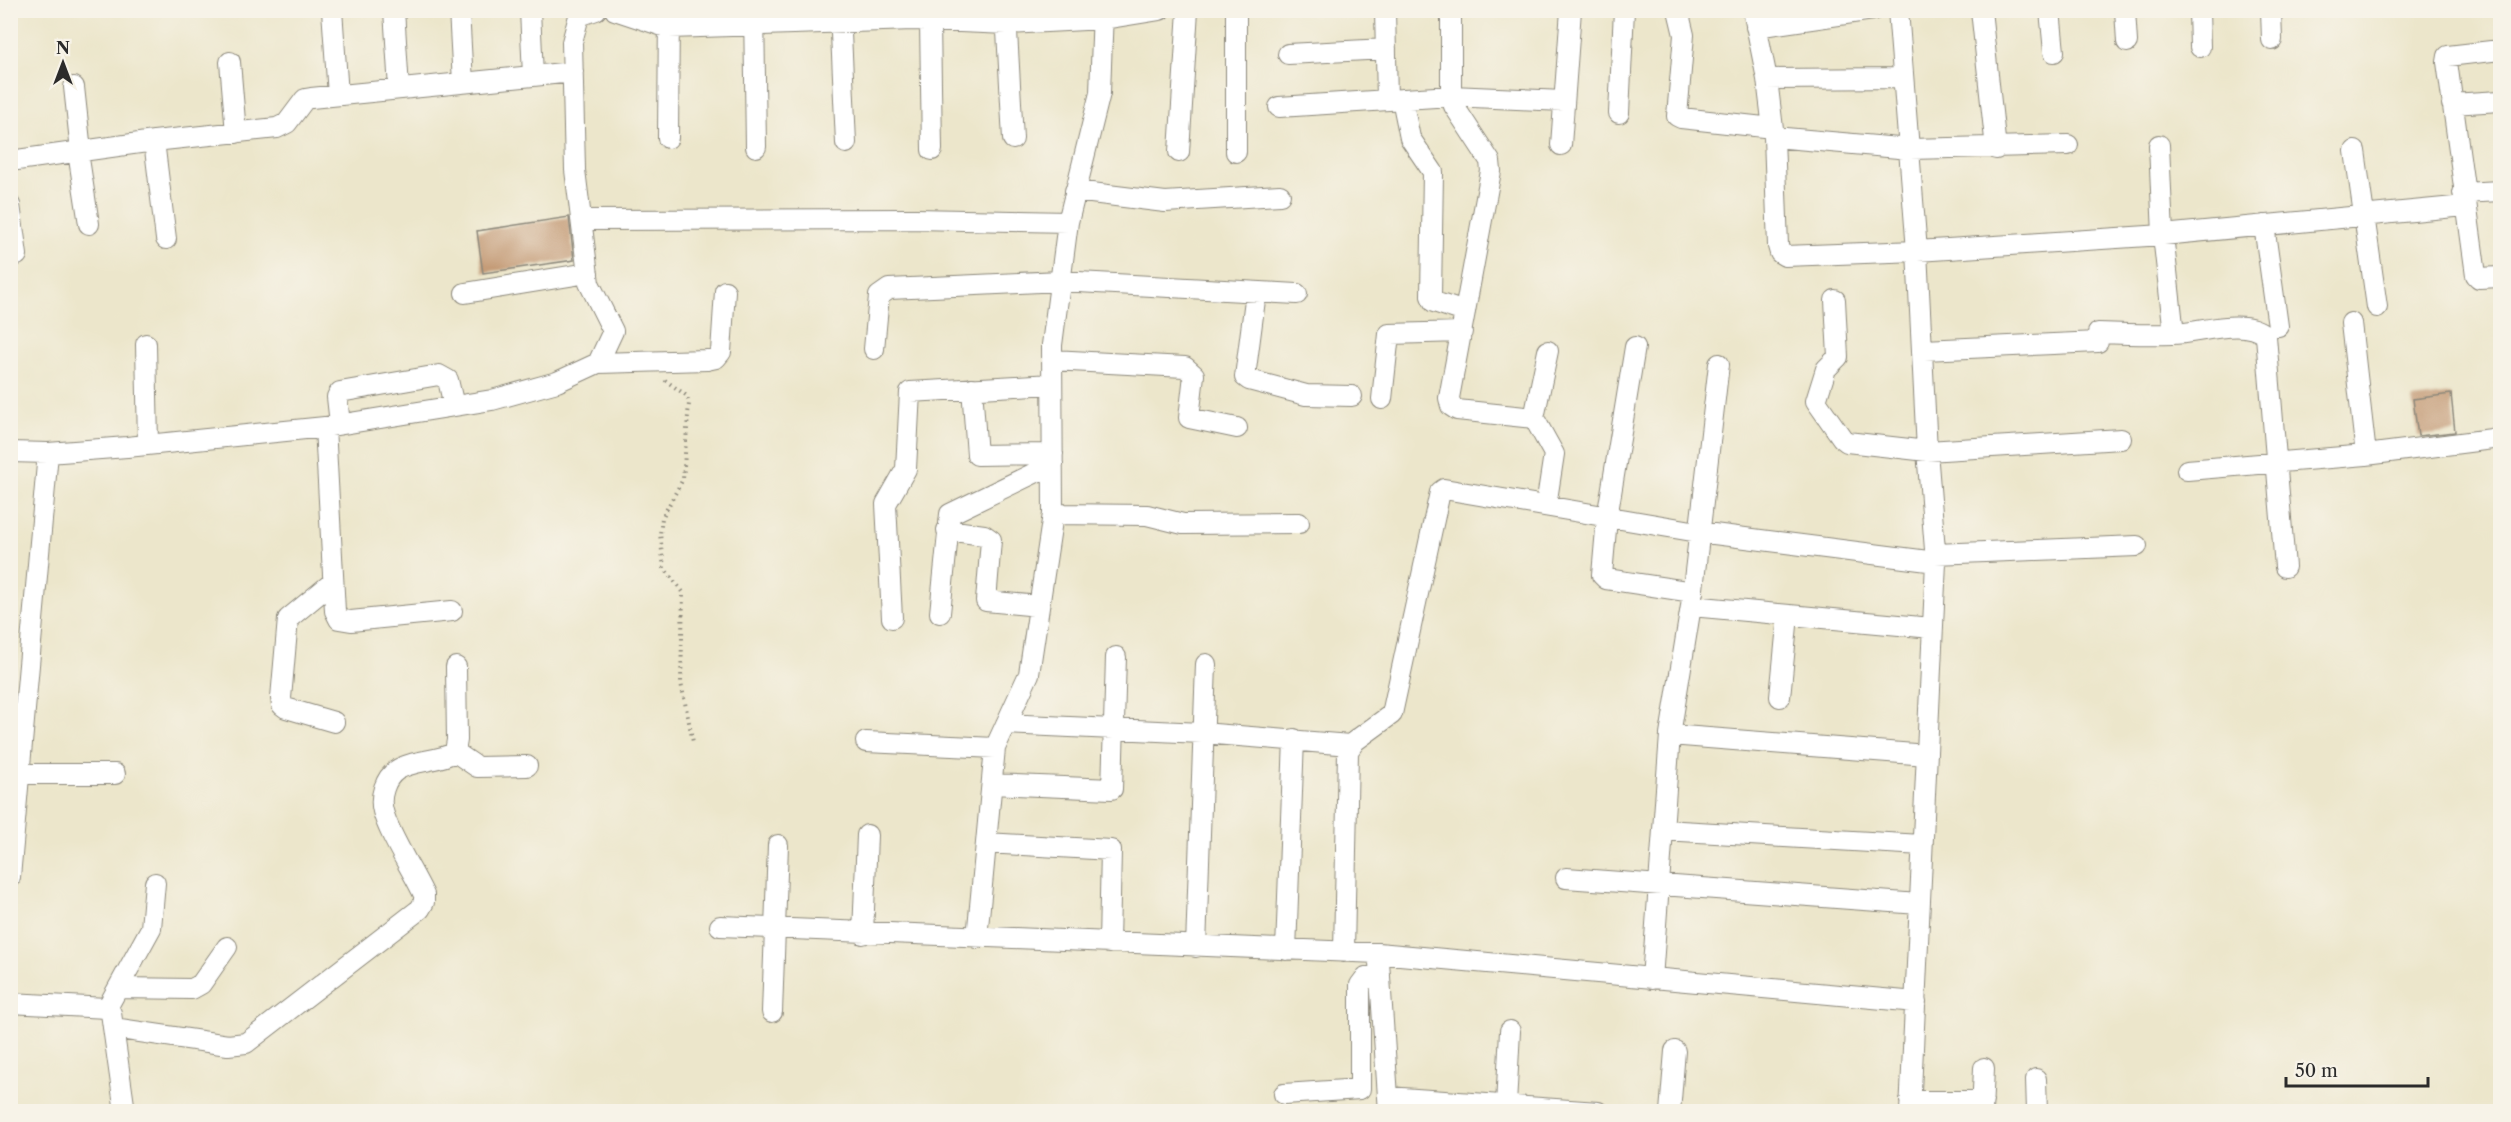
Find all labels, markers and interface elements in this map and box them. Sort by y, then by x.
north arrow [33,33,93,93]
text: N [56,38,70,58]
scale bar [2286,1050,2428,1088]
text: 50 m [2295,1060,2338,1082]

